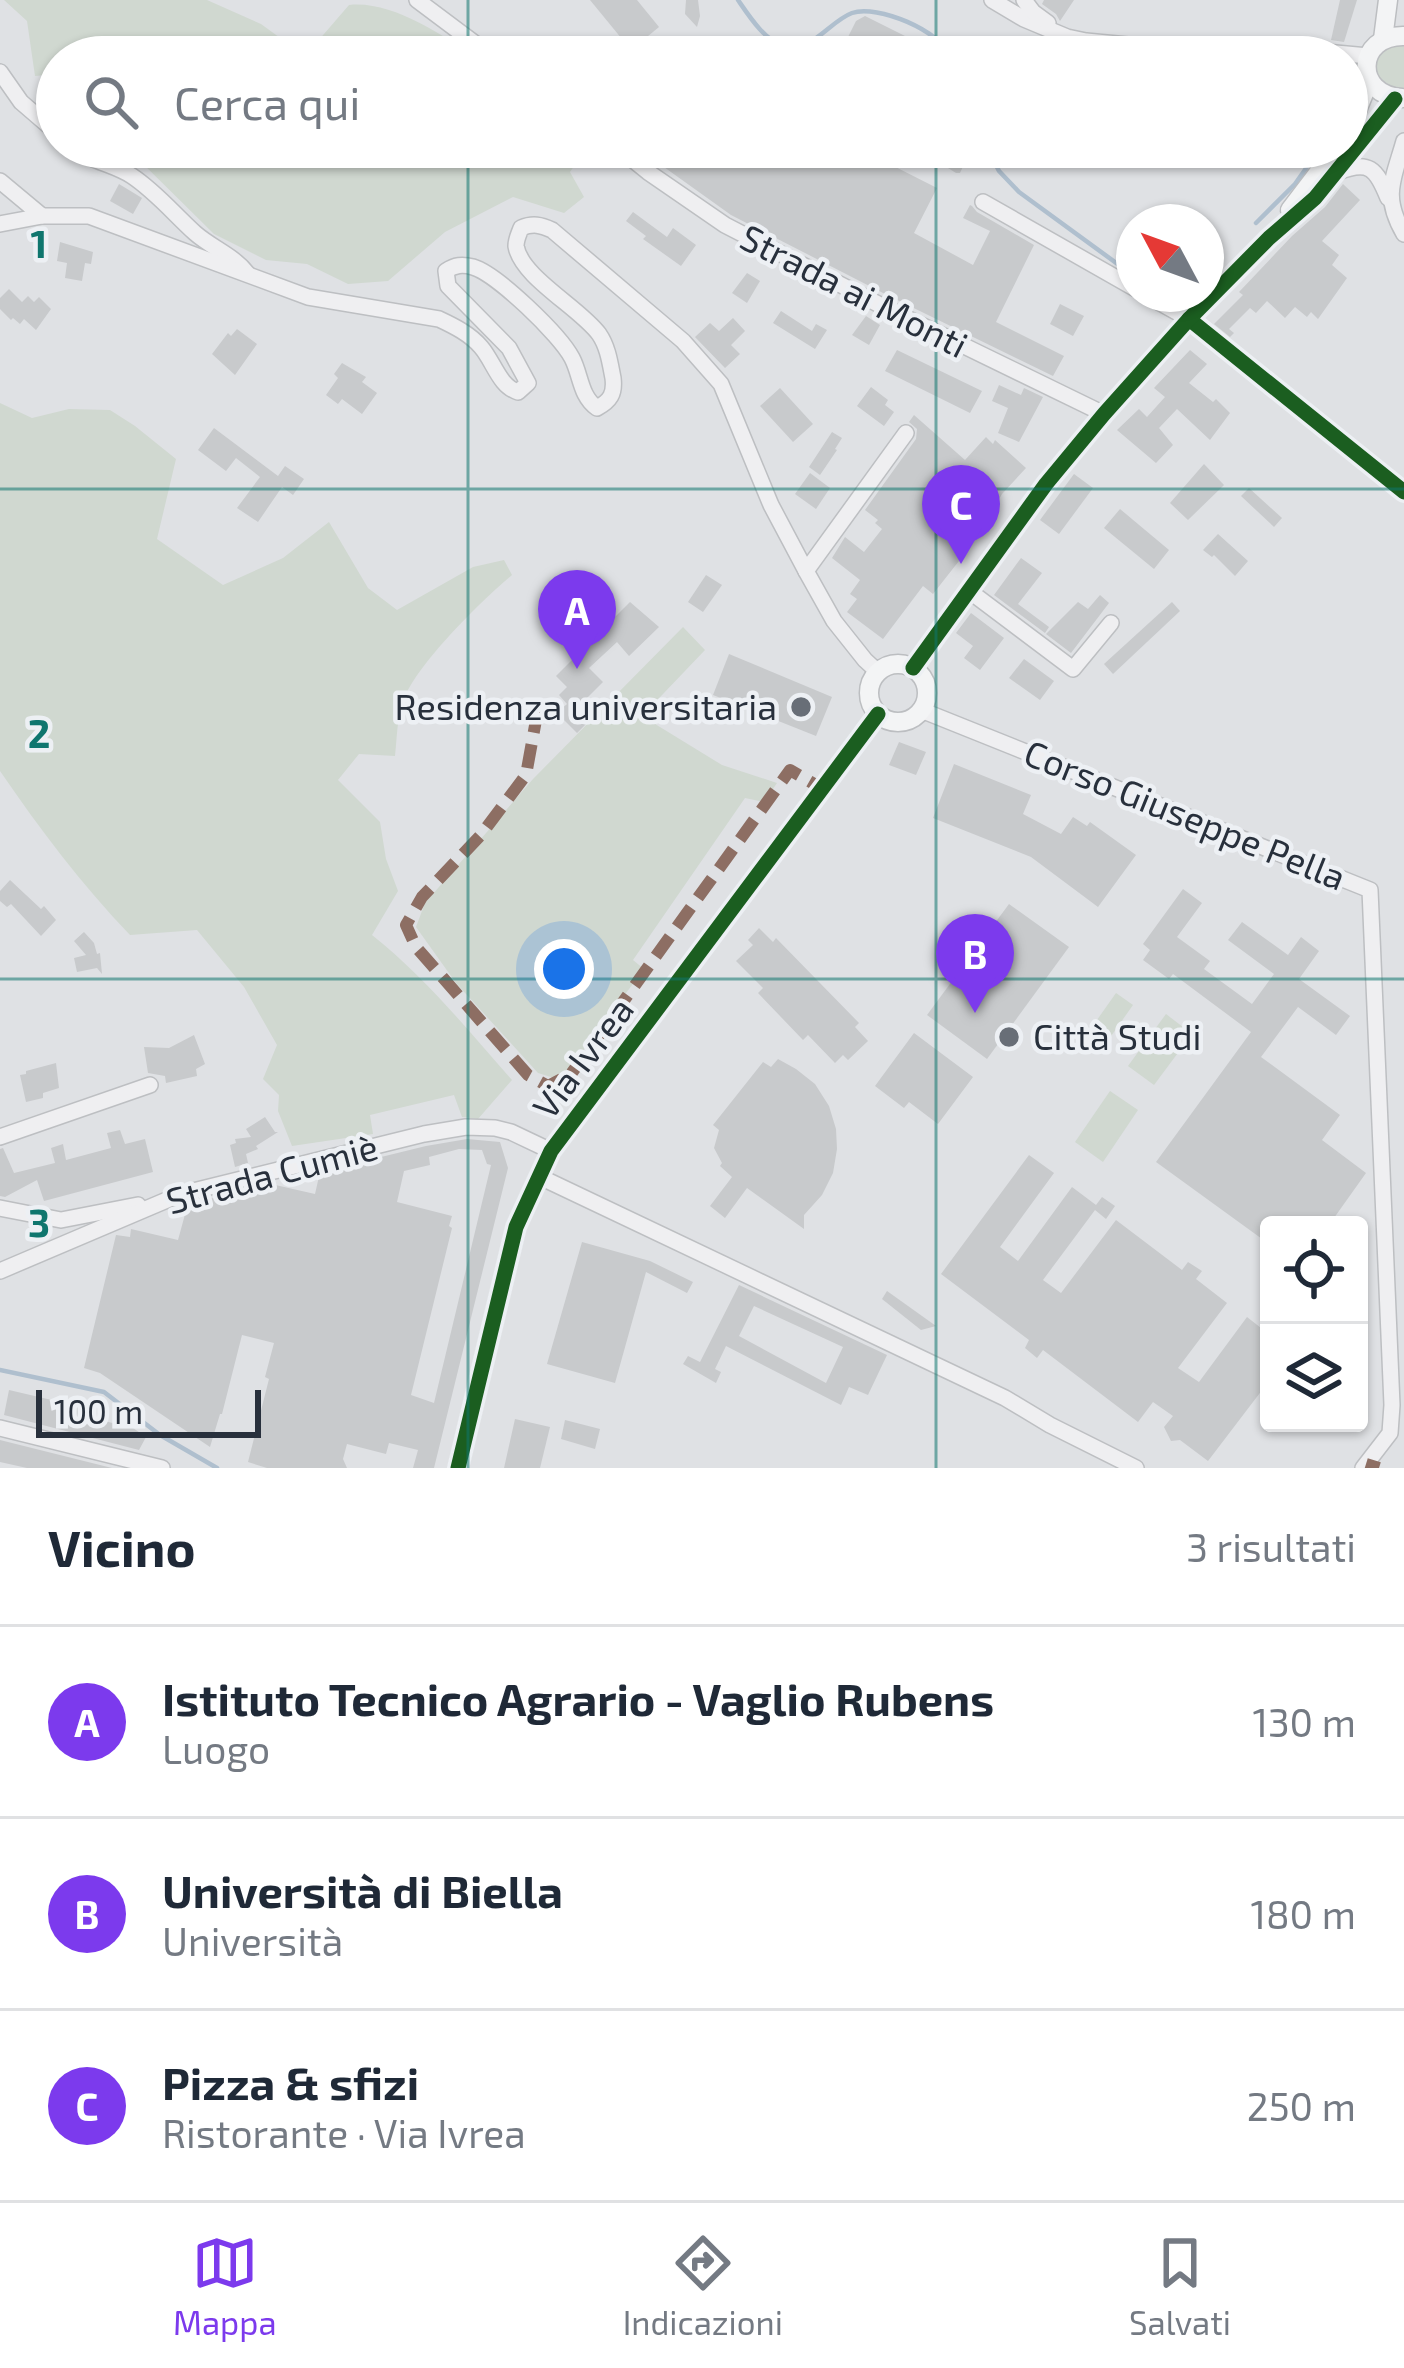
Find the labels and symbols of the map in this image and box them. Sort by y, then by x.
north arrow [1116,204,1224,312]
street label: Strada ai Monti [734,214,975,365]
text: 1 [31,219,47,266]
pin: C [922,465,1000,564]
pin: A [538,570,616,669]
place label: Residenza universitaria [395,684,777,727]
marker: Residenza universitaria [788,694,814,720]
text: 2 [28,709,50,756]
street label: Corso Giuseppe Pella [1019,730,1352,898]
pin: B [936,914,1014,1013]
your location [534,939,594,999]
street label: Via Ivrea [522,988,641,1126]
place label: Città Studi [1033,1014,1201,1057]
marker: Città Studi [996,1024,1022,1050]
street label: Strada Cumiè [161,1124,382,1221]
text: 3 [28,1198,50,1245]
scale bar [36,1384,261,1437]

